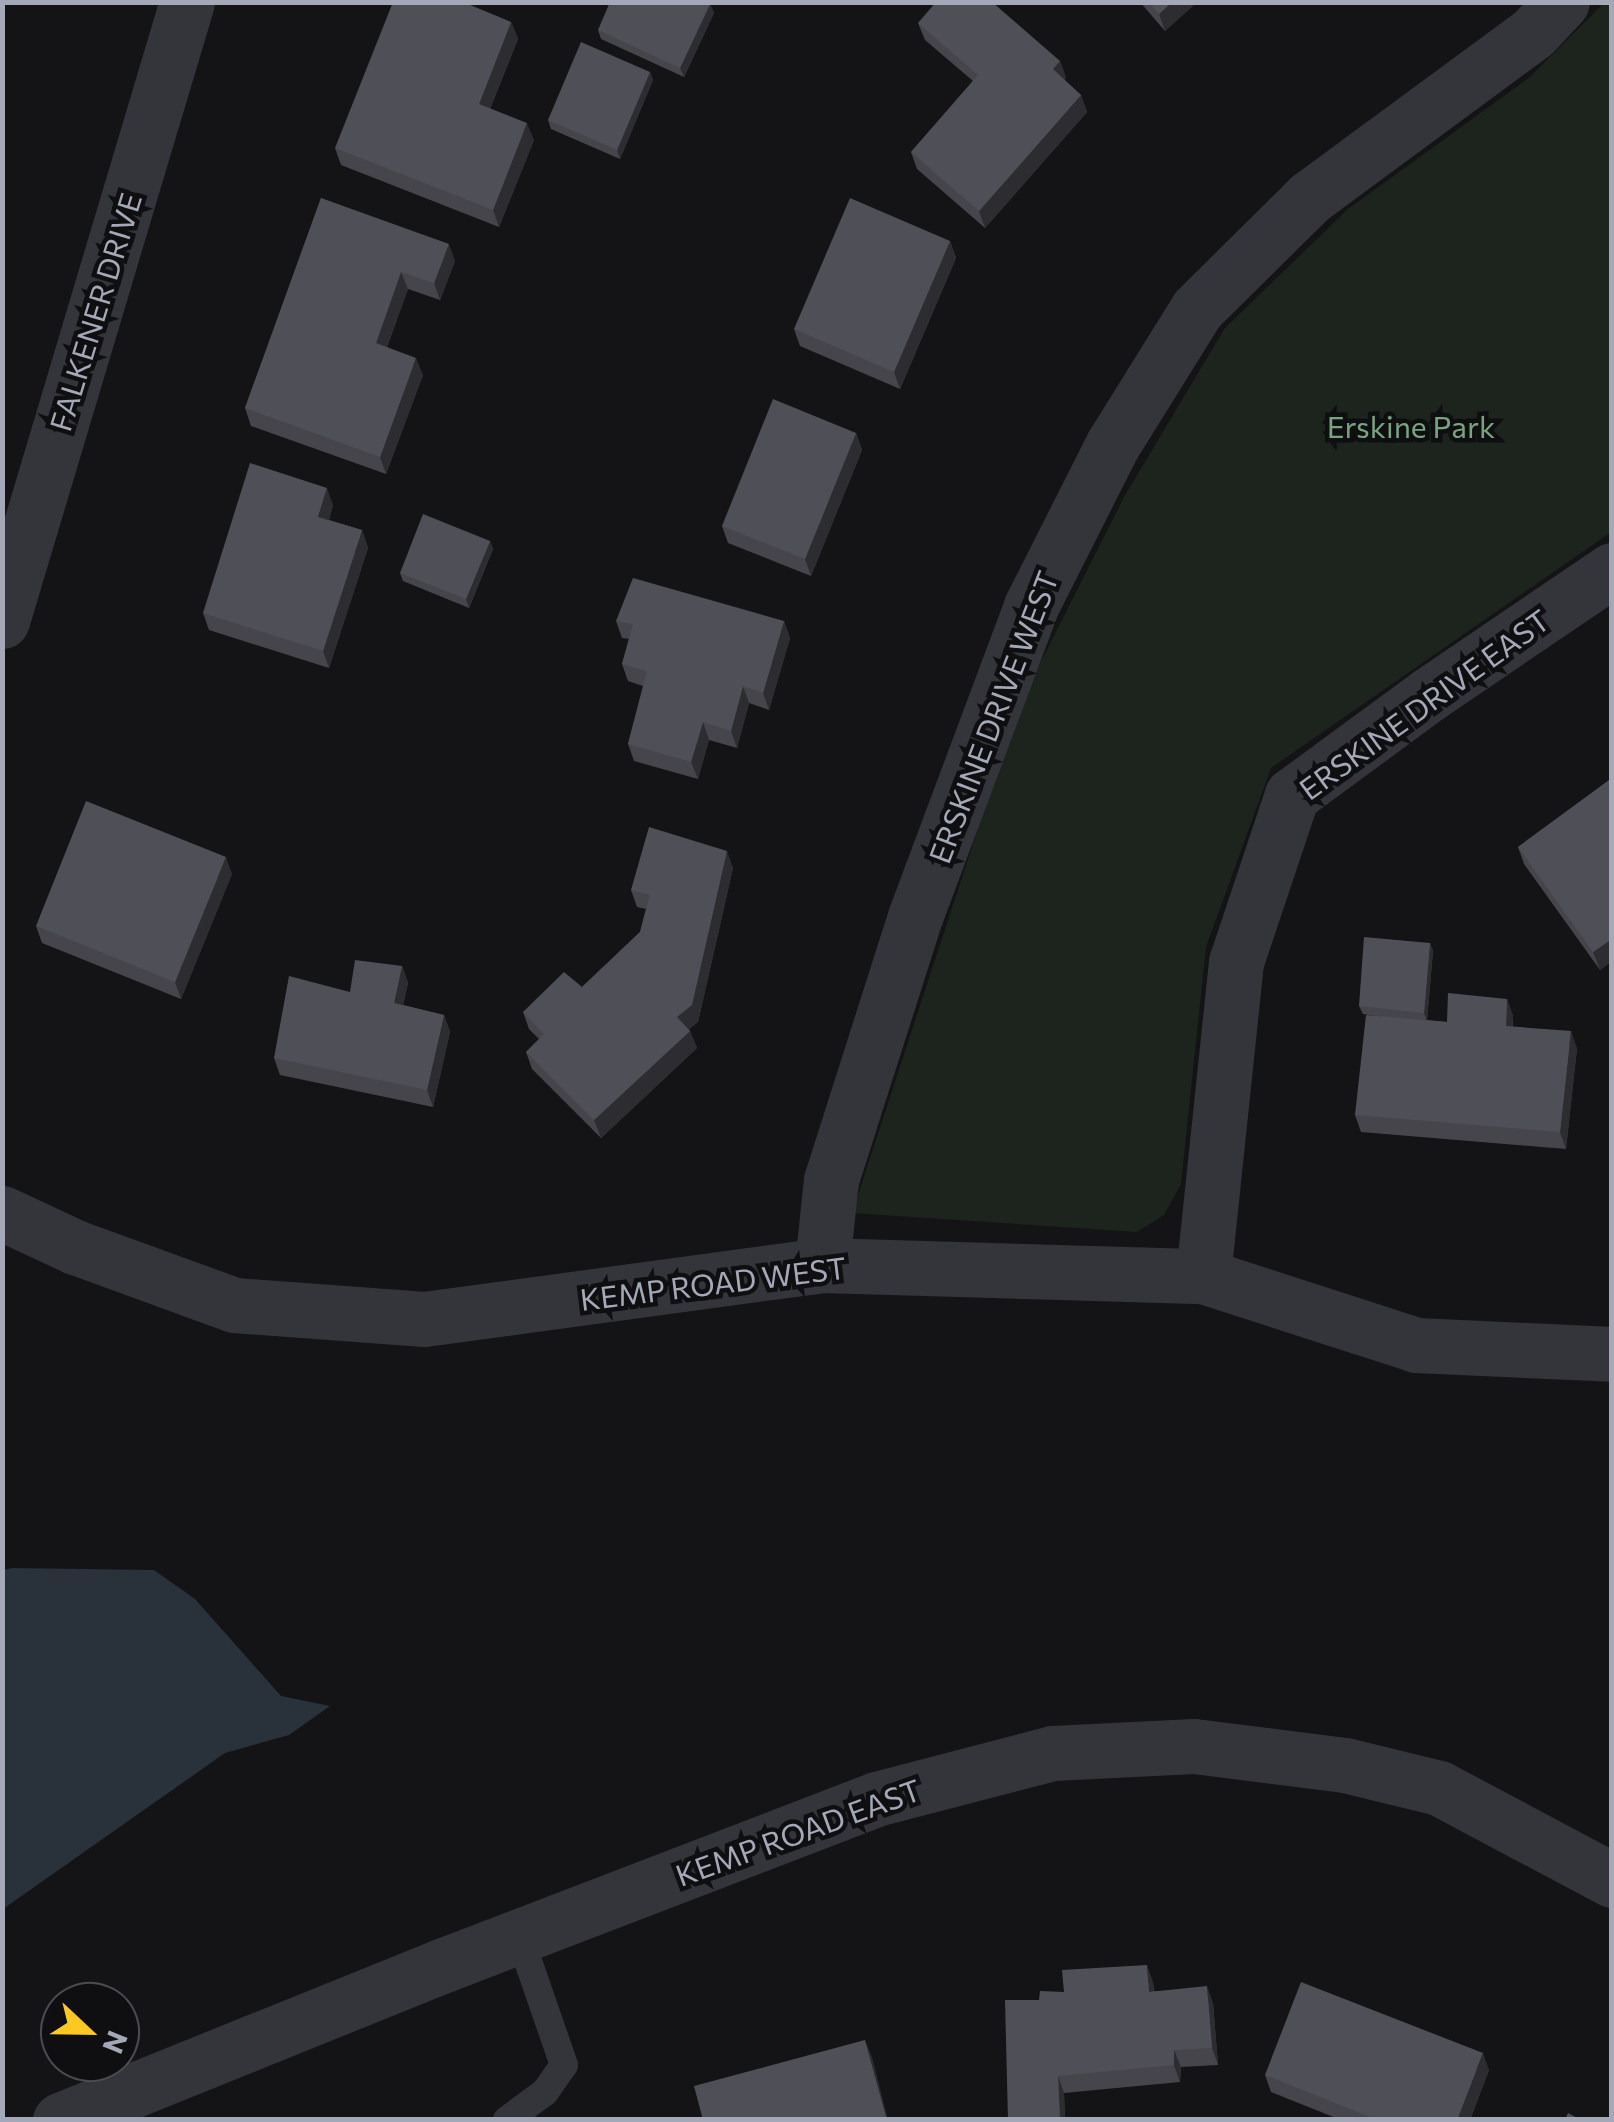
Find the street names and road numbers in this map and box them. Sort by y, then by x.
street label: FALKENER DRIVE [42,189,148,435]
street label: ERSKINE DRIVE WEST [921,566,1065,868]
street label: ERSKINE DRIVE EAST [1292,601,1556,807]
street label: KEMP ROAD WEST [578,1249,848,1317]
street label: KEMP ROAD EAST [671,1771,925,1893]

